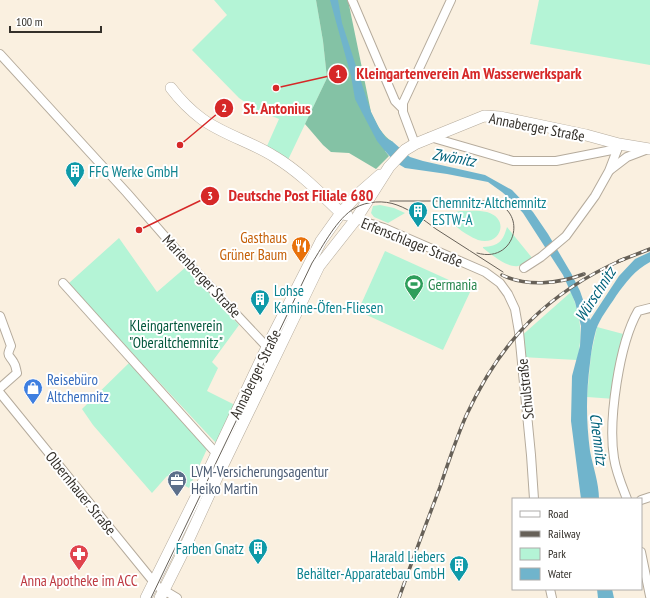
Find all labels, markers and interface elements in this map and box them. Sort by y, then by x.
scale bar [10,8,101,34]
text: 100 m [16,14,43,29]
callout: Kleingartenverein Am Wasserwerkspark [328,60,590,88]
text: Kleingartenverein Am Wasserwerkspark [356,63,582,83]
text: 1 [335,66,341,81]
callout: St. Antonius [214,94,319,122]
text: St. Antonius [243,98,311,118]
text: 2 [221,100,227,115]
street label: Annaberger Straße [487,108,587,146]
water label: Zwönitz [431,143,479,171]
building icon: FFG Werke GmbH [64,160,86,188]
place label: FFG Werke GmbH [89,162,178,181]
callout: Deutsche Post Filiale 680 [200,182,381,210]
text: Deutsche Post Filiale 680 [229,185,374,205]
text: 3 [207,188,213,203]
place label: Chemnitz-Altchemnitz ESTW-A [432,193,546,229]
building icon: Chemnitz-Altchemnitz ESTW-A [407,200,429,228]
street label: Erfenschlager Straße [359,213,465,271]
place label: Gasthaus Grüner Baum [220,228,287,264]
street label: Marienberger Straße [159,231,245,321]
restaurant icon: Gasthaus Grüner Baum [290,235,312,263]
water label: Würschnitz [570,261,621,325]
sports icon: Germania [403,273,425,301]
place label: Germania [428,275,477,294]
place label: Lohse Kamine-Öfen-Fliesen [274,281,383,317]
building icon: Lohse Kamine-Öfen-Fliesen [249,288,271,316]
park label: Kleingartenverein "Oberaltchemnitz" [129,316,223,352]
street label: Annaberger Straße [225,326,285,422]
street label: Schulstraße [512,358,538,420]
place label: Reisebüro Altchemnitz [47,370,109,406]
shop icon: Reisebüro Altchemnitz [22,377,44,405]
water label: Chemnitz [586,412,612,468]
street label: Olbernhauer Straße [42,447,120,539]
place label: LVM-Versicherungsagentur Heiko Martin [191,462,329,498]
office icon: LVM-Versicherungsagentur Heiko Martin [166,469,188,497]
legend [512,498,642,590]
text: Road [548,506,568,521]
text: Railway [548,526,581,541]
building icon: Farben Gnatz [247,537,269,565]
place label: Farben Gnatz [176,539,244,558]
pharmacy icon: Anna Apotheke im ACC [68,543,90,571]
text: Park [548,546,566,561]
place label: Harald Liebers Behälter-Apparatebau GmbH [297,547,445,583]
building icon: Harald Liebers Behälter-Apparatebau GmbH [448,554,470,582]
text: Water [548,566,573,581]
place label: Anna Apotheke im ACC [20,571,138,590]

